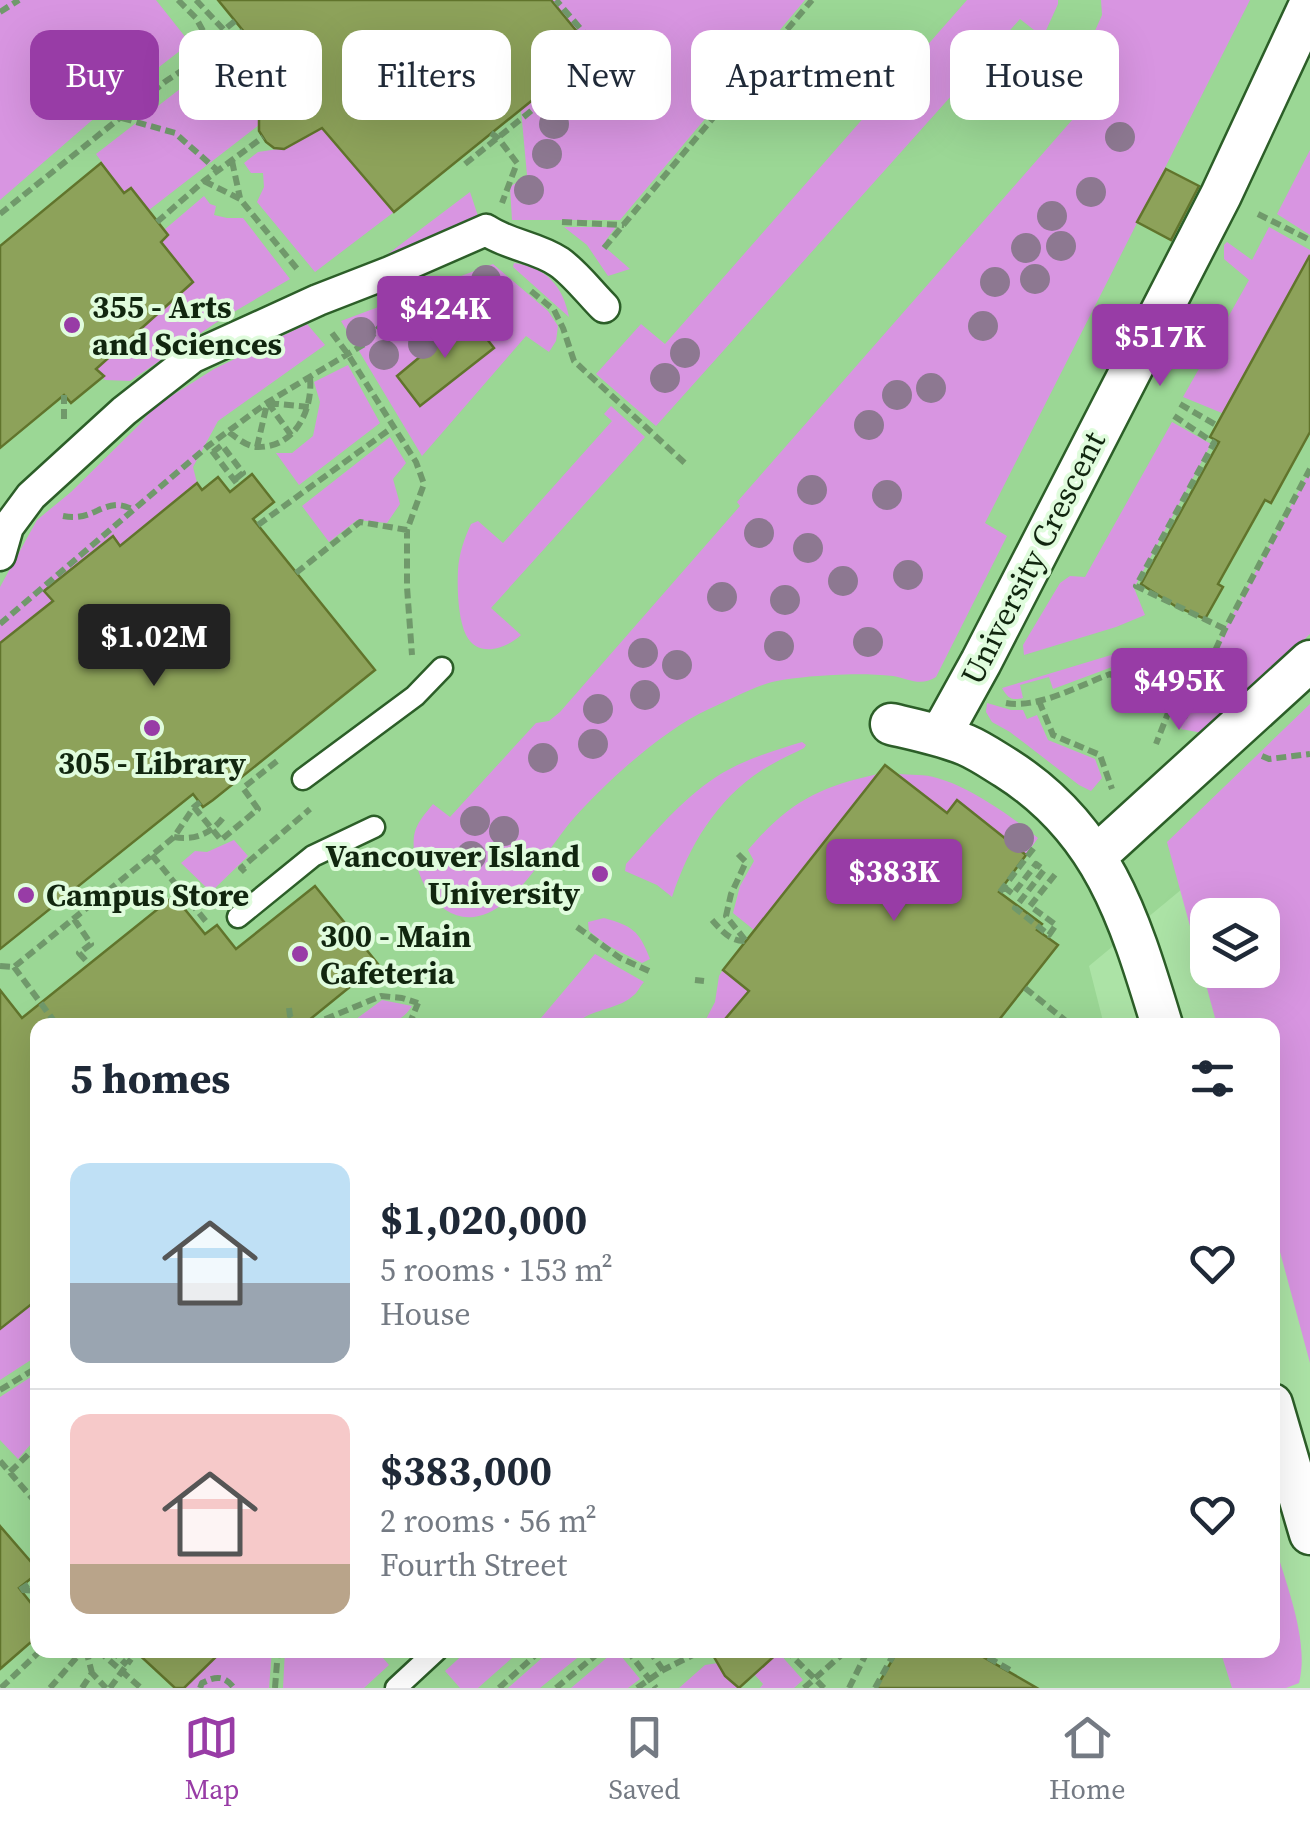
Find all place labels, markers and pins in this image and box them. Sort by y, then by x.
pin: $424K [375,276,515,361]
place label: 355 - Arts and Sciences [92,285,282,366]
pin: $517K [1090,304,1230,389]
marker: 355 - Arts and Sciences [61,314,83,336]
pin: $1.02M [73,604,235,689]
pin: $495K [1109,648,1249,733]
marker: 305 - Library [141,717,163,739]
place label: 305 - Library [58,741,246,785]
place label: Vancouver Island University [325,834,580,915]
pin: $383K [824,839,964,924]
marker: Vancouver Island University [589,863,611,885]
place label: Campus Store [46,873,249,917]
marker: Campus Store [15,884,37,906]
place label: 300 - Main Cafeteria [320,914,472,995]
marker: 300 - Main Cafeteria [289,943,311,965]

